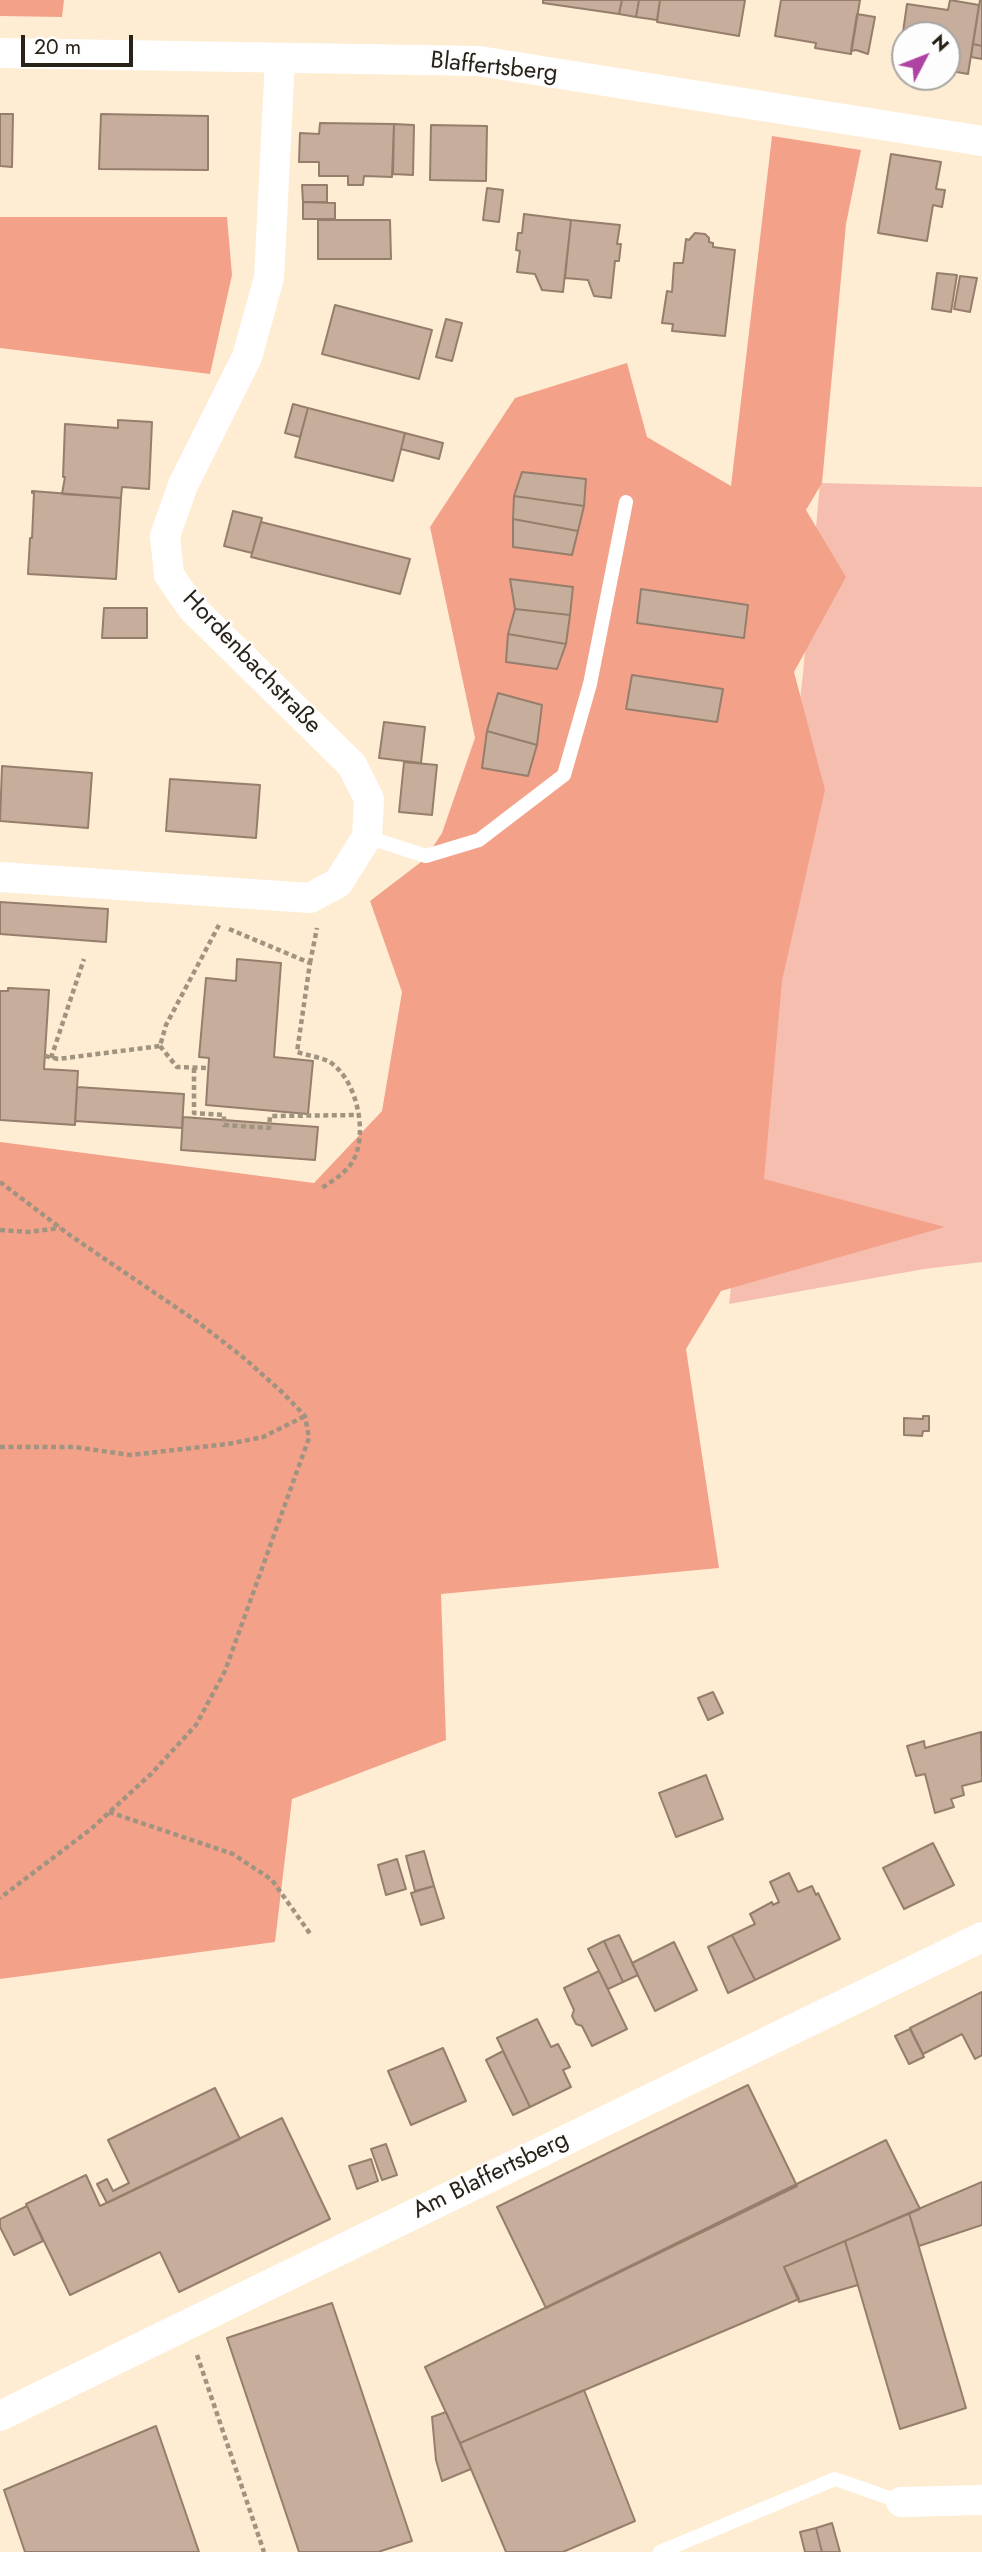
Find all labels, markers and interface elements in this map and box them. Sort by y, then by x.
scale bar [24,21,136,65]
north arrow [891,21,961,91]
text: N [925,28,956,58]
text: 20 m [34,32,81,62]
street label: Blaffertsberg [429,47,559,89]
street label: Hordenbachstraße [175,586,327,740]
street label: Am Blaffertsberg [408,2126,574,2226]

